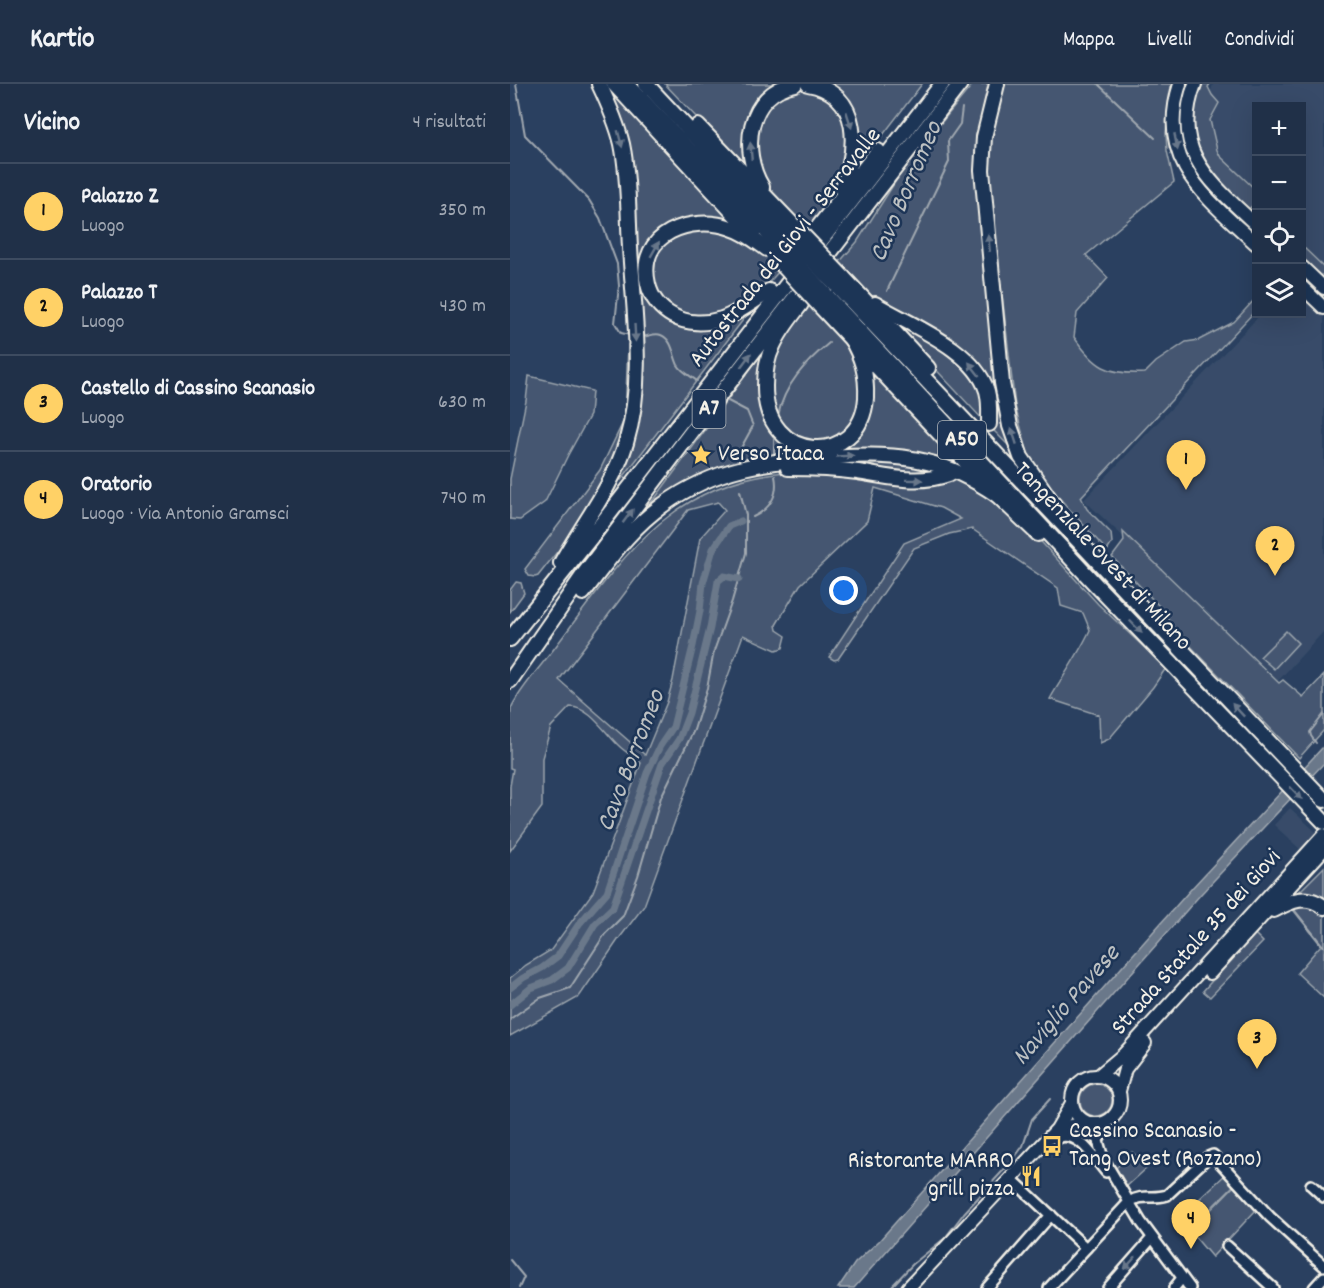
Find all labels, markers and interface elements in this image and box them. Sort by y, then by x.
text: Kartio [30,21,94,61]
text: Mappa [1063,26,1114,56]
text: Livelli [1147,26,1192,56]
text: Condividi [1225,26,1294,56]
map controls [1252,102,1306,318]
button: + [1252,102,1306,156]
text: Vicino [24,105,80,142]
text: 4 risultati [412,109,486,137]
one-way arrow [845,111,854,129]
water label: Cavo Borromeo [861,115,954,268]
street label: Autostrada dei Giovi - Serravalle [681,121,891,375]
one-way arrow [616,130,625,148]
one-way arrow [1172,132,1181,151]
one-way arrow [746,142,756,161]
button: − [1252,156,1306,210]
text: Palazzo Z [81,182,158,213]
text: 1 [41,197,46,225]
text: 350 m [439,197,486,225]
button: locate [1252,210,1306,264]
text: Luogo [81,213,124,241]
one-way arrow [984,234,994,253]
one-way arrow [649,241,660,257]
button: layers [1252,264,1306,318]
text: Palazzo T [81,278,157,309]
text: 2 [39,293,48,321]
text: 430 m [440,293,486,321]
text: Luogo [81,309,124,337]
one-way arrow [630,323,639,342]
one-way arrow [740,353,752,369]
one-way arrow [968,362,980,377]
text: Castello di Cassino Scanasio [81,374,315,405]
text: 3 [39,389,48,417]
text: 630 m [438,389,486,417]
road number: A7 [692,390,726,428]
text: Luogo [81,405,124,433]
road number: A50 [938,421,986,459]
one-way arrow [1008,427,1018,445]
place label: Verso Itaca [718,438,824,472]
pin: 1 [1166,440,1206,490]
place icon: Verso Itaca [689,443,713,467]
one-way arrow [835,451,854,461]
street label: Tangenziale Ovest di Milano [1005,455,1199,659]
text: Oratorio [81,470,152,501]
one-way arrow [905,475,924,485]
text: 4 [39,485,48,513]
text: 740 m [441,485,486,513]
text: Luogo · Via Antonio Gramsci [81,501,289,529]
one-way arrow [622,508,634,523]
pin: 2 [1256,526,1294,576]
your location [829,576,858,605]
one-way arrow [1129,619,1143,633]
water label: Cavo Borromeo [588,683,676,837]
one-way arrow [1231,703,1245,718]
one-way arrow [1288,786,1302,800]
street label: Strada Statale 35 dei Giovi [1106,844,1288,1042]
water label: Naviglio Pavese [1004,936,1131,1074]
pin: 3 [1238,1020,1276,1069]
place label: Cassino Scanasio - Tang Ovest (Rozzano) [1069,1115,1261,1177]
bus stop icon: Cassino Scanasio - Tang Ovest (Rozzano) [1040,1134,1064,1158]
place label: Ristorante MARRO grill pizza [848,1145,1015,1207]
restaurant icon: Ristorante MARRO grill pizza [1019,1164,1043,1188]
pin: 4 [1172,1200,1210,1249]
one-way arrow [1124,1255,1137,1270]

